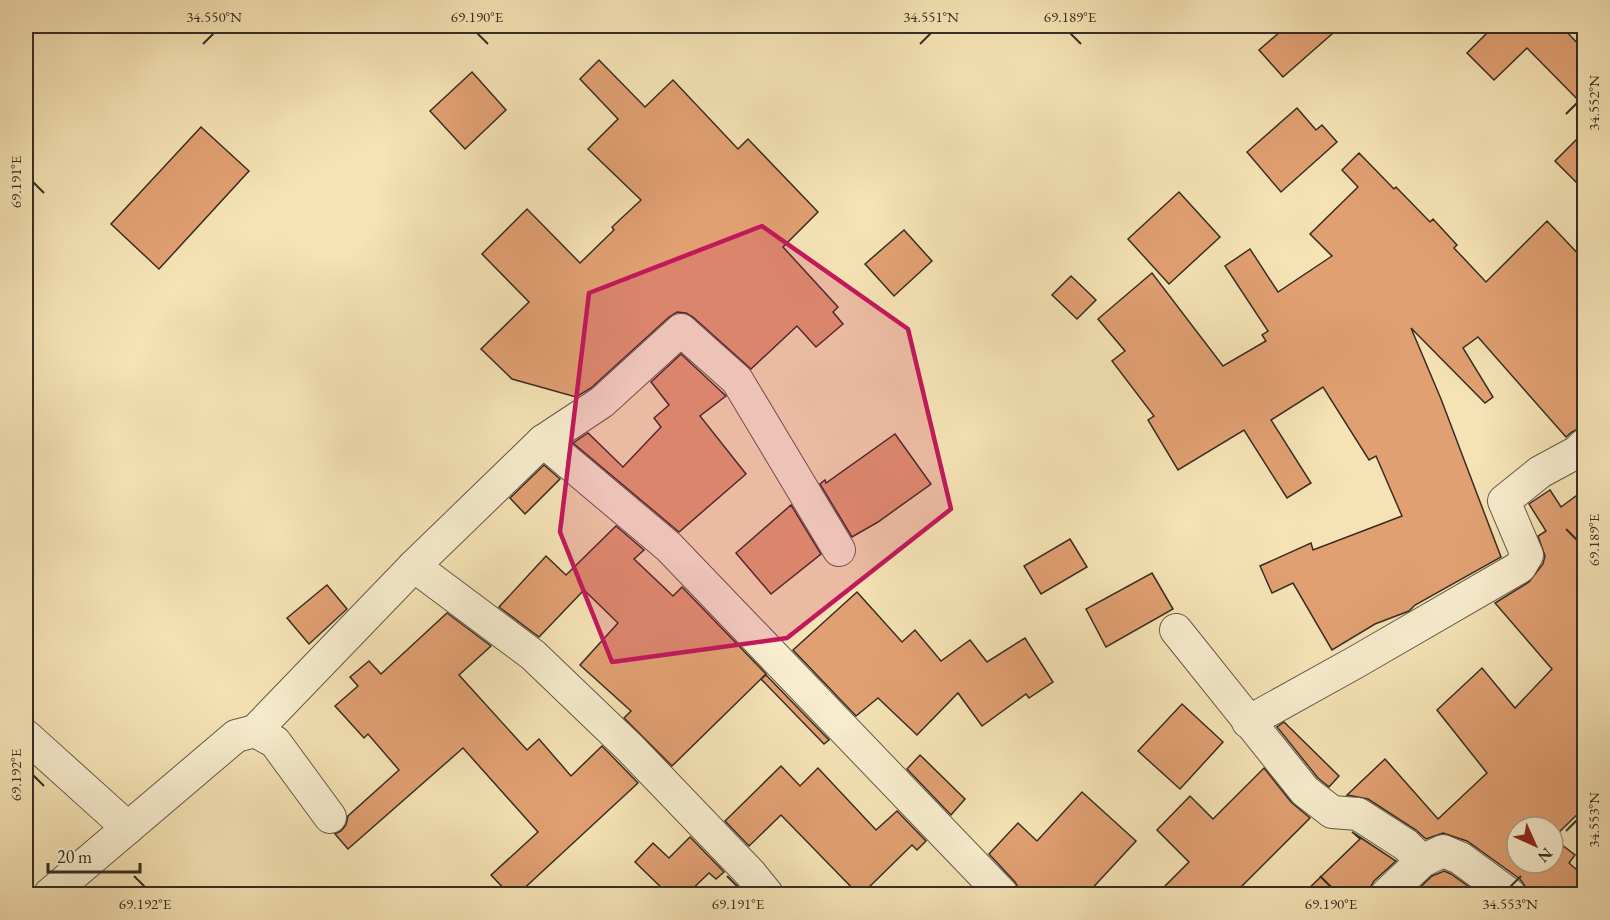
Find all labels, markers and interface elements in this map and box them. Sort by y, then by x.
text: 34.550°N [186,7,242,26]
text: 69.190°E [451,7,504,26]
text: 34.551°N [903,7,959,26]
text: 69.189°E [1044,7,1097,26]
text: 34.552°N [1584,75,1603,131]
text: 69.191°E [6,155,25,208]
text: 69.189°E [1584,513,1603,566]
text: 69.192°E [6,748,25,801]
text: 34.553°N [1584,792,1603,848]
north arrow [1505,815,1565,875]
scale bar [48,836,140,874]
text: N [1533,843,1557,867]
text: 20 m [57,845,92,868]
text: 69.192°E [119,894,172,913]
text: 69.191°E [712,894,765,913]
text: 69.190°E [1305,894,1358,913]
text: 34.553°N [1482,894,1538,913]

